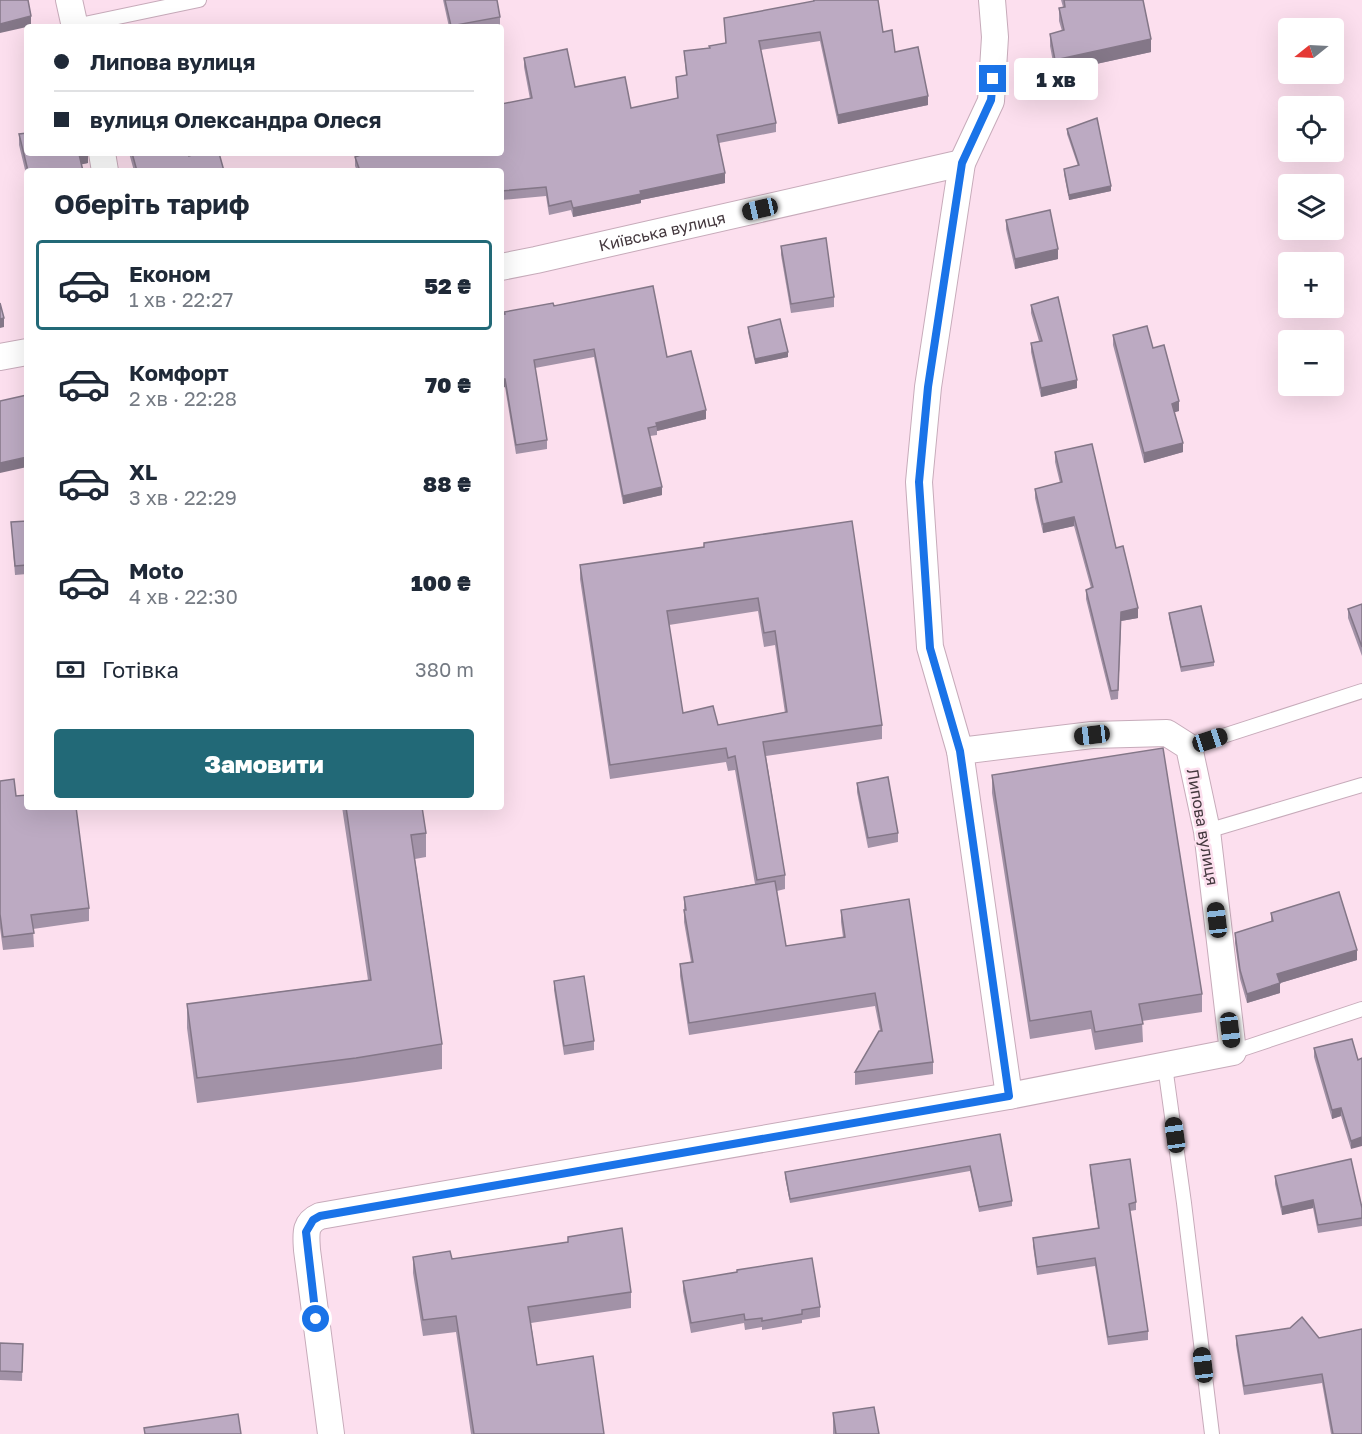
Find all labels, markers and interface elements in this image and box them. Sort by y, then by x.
north arrow [1278,18,1344,84]
map controls [1278,18,1344,396]
text: Липова вулиця [90,48,255,75]
callout: 1 хв [1014,58,1098,100]
route end [979,65,1006,92]
text: 1 хв [1036,67,1076,91]
button: locate [1278,96,1344,162]
text: вулиця Олександра Олеся [90,106,381,133]
button: layers [1278,174,1344,240]
text: Оберіть тариф [54,188,250,220]
car [740,196,780,222]
street label: Київська вулиця [597,207,727,255]
button: + [1278,252,1344,318]
icon: car [57,258,111,312]
text: Економ [129,260,211,287]
text: 52 ₴ [424,272,471,299]
text: 1 хв · 22:27 [129,287,233,311]
button: − [1278,330,1344,396]
icon: car [57,357,111,411]
text: Комфорт [129,359,229,386]
text: 70 ₴ [425,371,471,398]
text: 2 хв · 22:28 [129,386,237,410]
icon: car [57,456,111,510]
text: XL [129,458,157,485]
text: 88 ₴ [423,470,471,497]
text: 3 хв · 22:29 [129,485,237,509]
icon: car [57,555,111,609]
text: Moto [129,557,184,584]
text: 100 ₴ [411,569,471,596]
text: 4 хв · 22:30 [129,584,238,608]
icon: cash [54,653,87,686]
text: Готівка [102,656,179,683]
text: 380 m [415,657,474,681]
car [1073,724,1111,746]
car [1190,726,1230,754]
button: Замовити [54,729,474,798]
street label: Липова вулиця [1183,767,1223,887]
car [1206,901,1228,939]
car [1219,1011,1241,1049]
car [1164,1116,1186,1154]
route start [302,1305,329,1332]
car [1192,1346,1214,1384]

